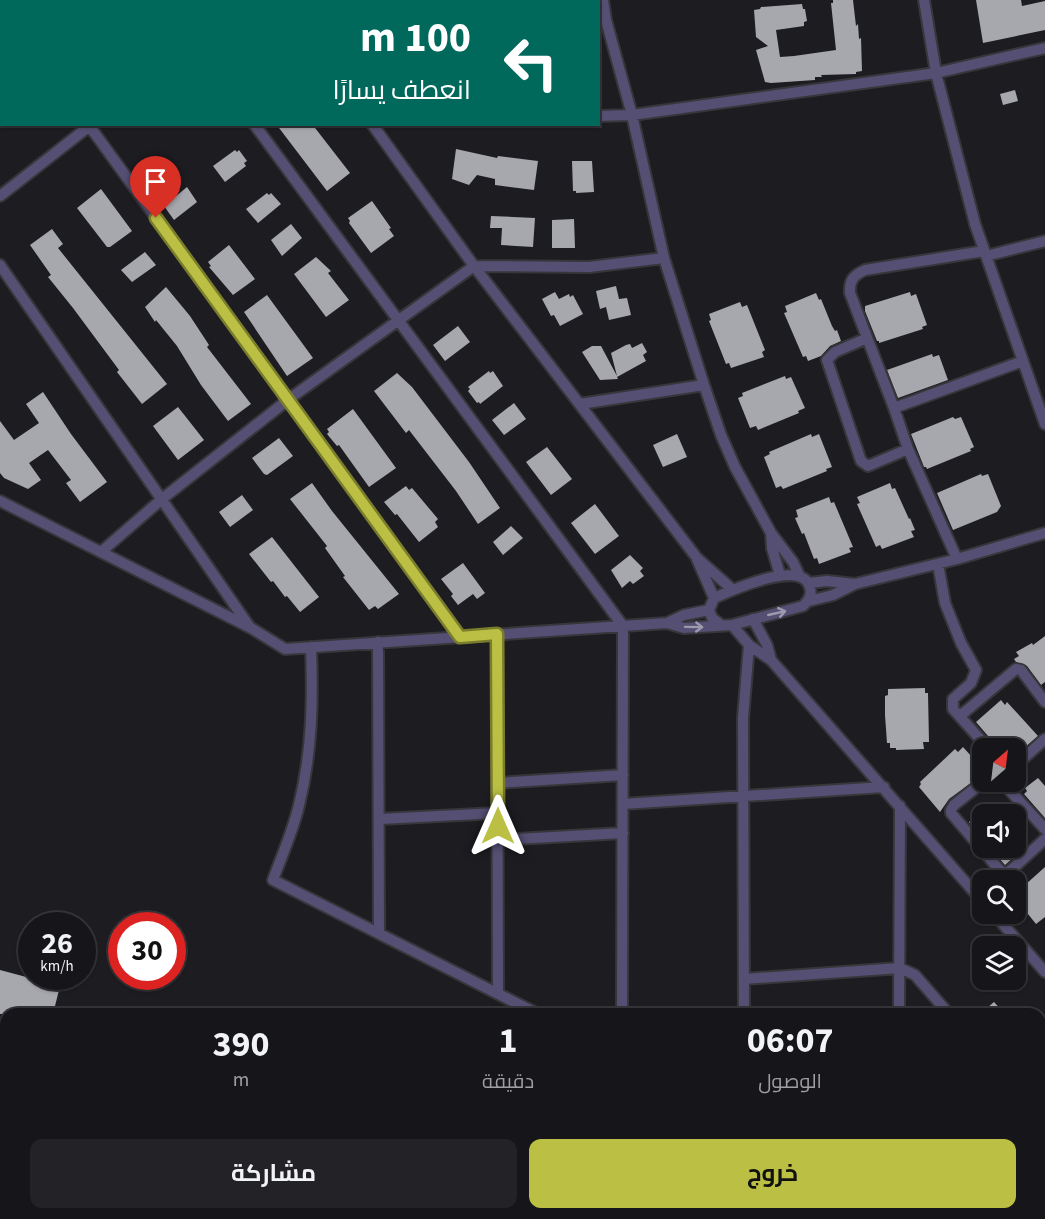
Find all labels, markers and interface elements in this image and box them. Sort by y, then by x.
text: 100 m [360,8,471,68]
icon: left [492,24,570,102]
text: انعطف يسارًا [332,71,471,110]
pin [130,156,181,218]
icon: arrive [139,165,172,198]
one-way arrow [767,606,786,618]
one-way arrow [683,622,703,633]
north arrow [972,738,1026,792]
map controls [972,738,1026,990]
position arrow [466,794,530,858]
button: sound [972,804,1026,858]
button: search [972,870,1026,924]
speed limit sign: 30 [108,912,186,990]
text: 26 [41,922,73,965]
button: layers [972,936,1026,990]
text: km/h [40,956,74,977]
text: 1 [499,1015,518,1066]
text: 06:07 [747,1015,833,1066]
text: 390 [213,1019,270,1070]
text: m [233,1066,249,1094]
text: دقيقة [482,1068,534,1096]
text: الوصول [758,1068,822,1096]
button: مشاركة [30,1139,517,1208]
button: خروج [529,1139,1016,1208]

